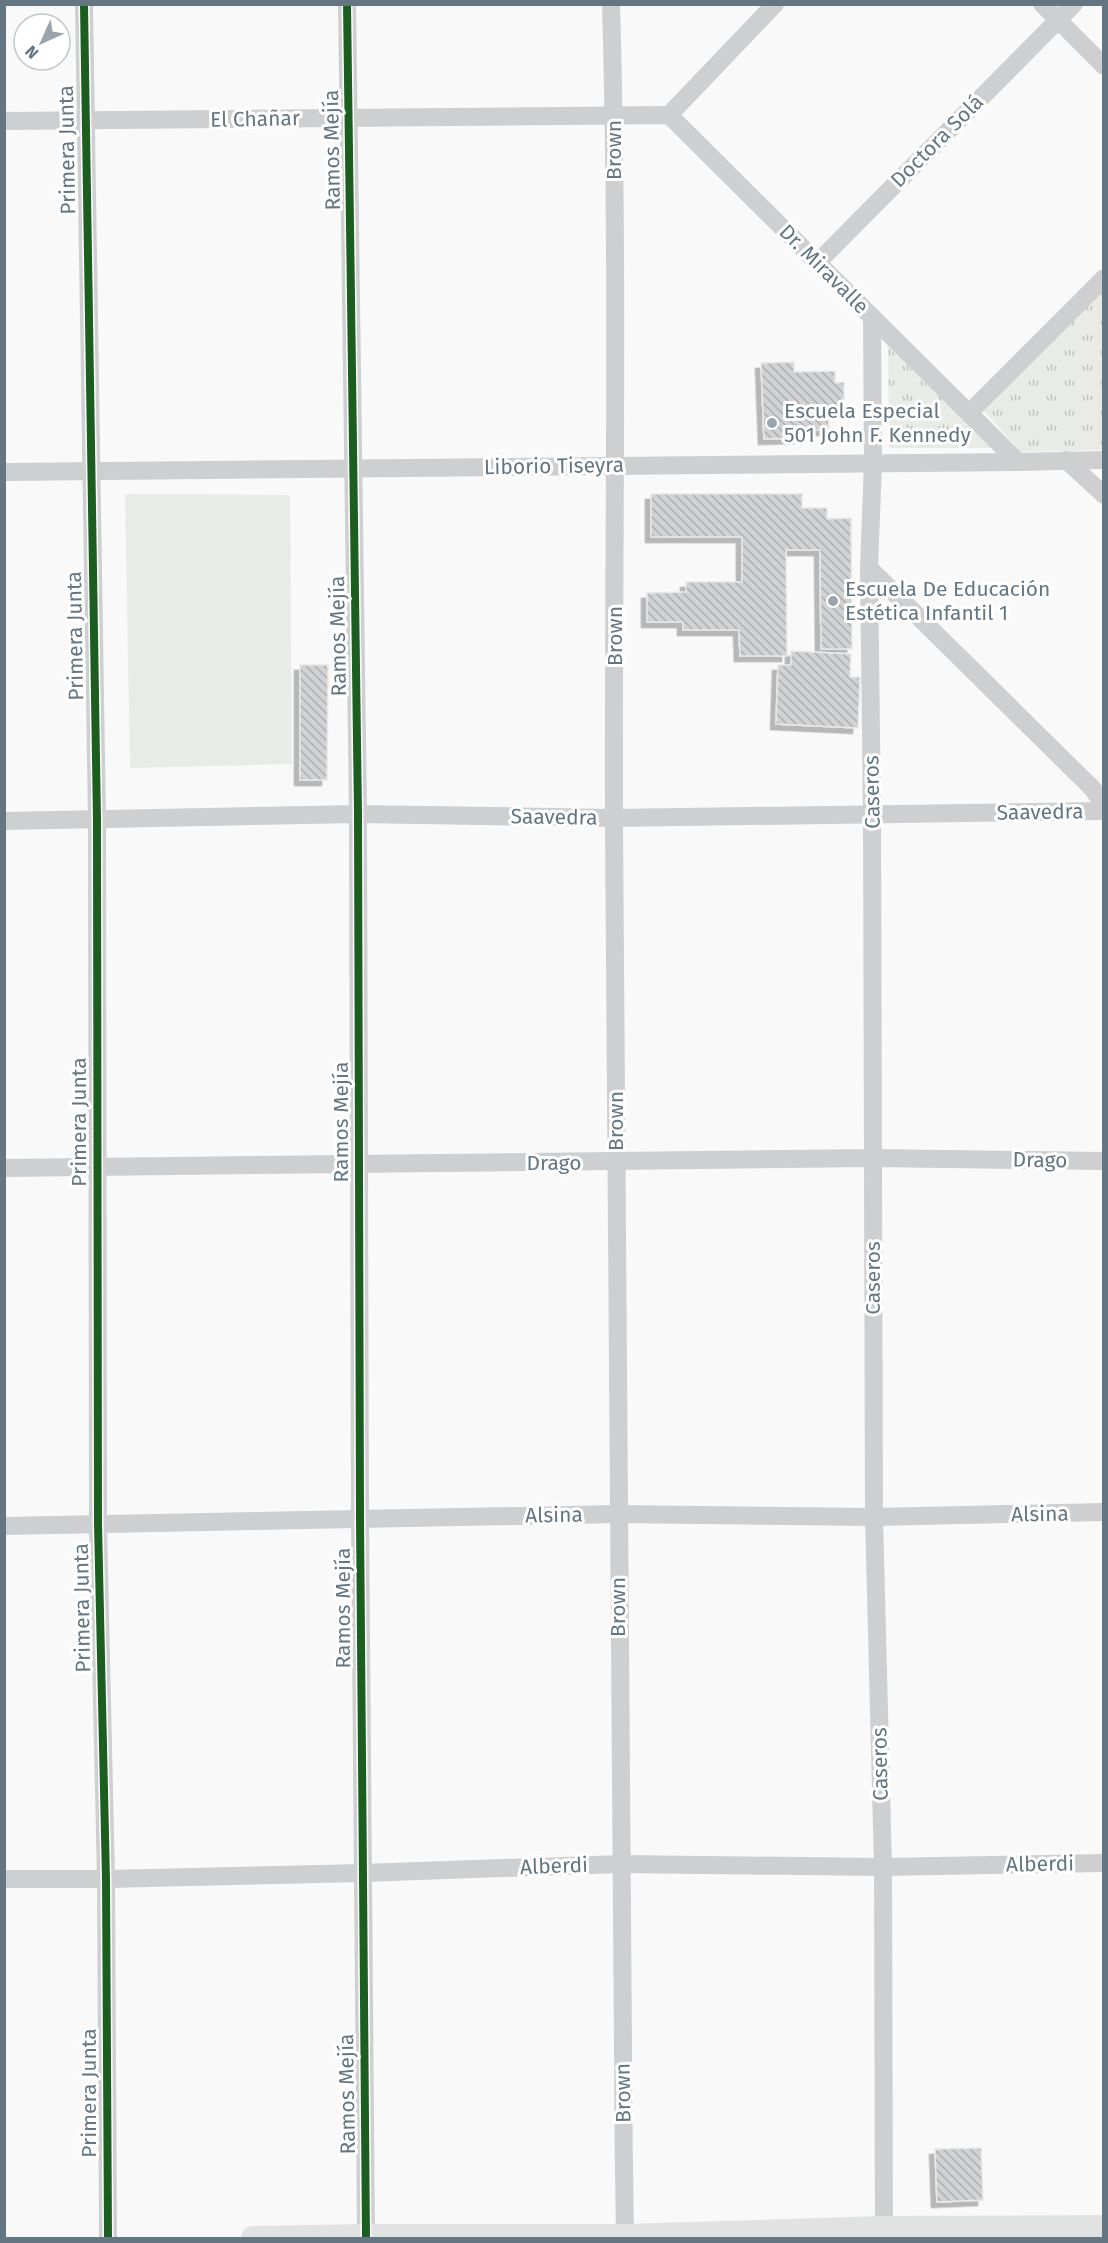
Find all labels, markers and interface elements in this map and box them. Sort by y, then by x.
north arrow [12,12,72,72]
text: N [21,42,42,63]
street label: Primera Junta [53,85,81,215]
street label: Ramos Mejía [318,89,346,211]
street label: Doctora Solá [885,89,989,193]
street label: El Chañar [210,105,300,133]
street label: Brown [601,120,627,180]
street label: Dr. Miravalle [774,219,874,319]
place label: Escuela Especial 501 John F. Kennedy [784,398,972,448]
marker: Escuela Especial 501 John F. Kennedy [765,416,779,430]
street label: Liborio Tiseyra [484,452,624,480]
street label: Primera Junta [61,571,89,701]
street label: Ramos Mejía [324,575,352,697]
place label: Escuela De Educación Estética Infantil 1 [845,576,1050,626]
marker: Escuela De Educación Estética Infantil 1 [826,594,840,608]
street label: Brown [602,606,628,666]
street label: Caseros [858,755,886,829]
street label: Saavedra [996,798,1084,826]
street label: Saavedra [510,803,598,831]
street label: Primera Junta [66,1057,92,1187]
street label: Ramos Mejía [328,1062,354,1182]
street label: Brown [603,1091,629,1151]
street label: Drago [1012,1147,1068,1173]
street label: Drago [527,1150,581,1176]
street label: Caseros [860,1241,886,1315]
street label: Alsina [1011,1500,1069,1528]
street label: Alsina [525,1501,583,1529]
street label: Primera Junta [68,1543,96,1673]
street label: Ramos Mejía [330,1548,356,1668]
street label: Brown [605,1577,631,1637]
street label: Caseros [866,1727,894,1801]
street label: Alberdi [1006,1850,1074,1878]
street label: Alberdi [520,1852,588,1880]
street label: Primera Junta [76,2028,102,2158]
street label: Ramos Mejía [333,2033,361,2155]
street label: Brown [609,2063,637,2123]

